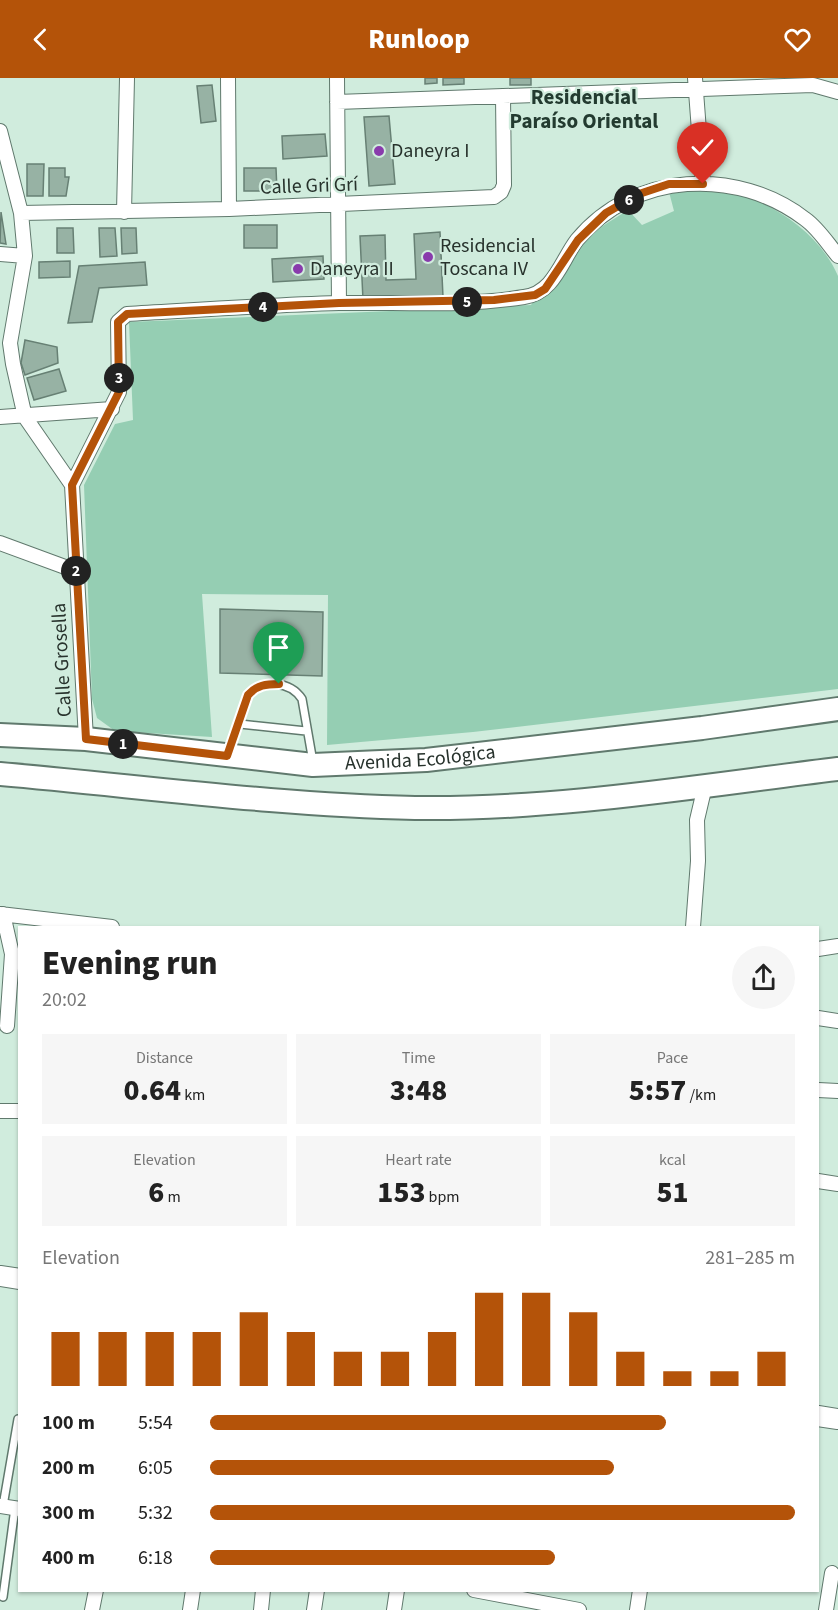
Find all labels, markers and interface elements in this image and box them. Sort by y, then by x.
text: Runloop [368,20,470,59]
icon: back [24,23,57,56]
icon: heart [781,23,814,56]
district label: Residencial Paraíso Oriental [510,82,658,136]
pin [677,122,728,184]
icon: check [686,131,719,164]
place label: Daneyra I [391,137,470,165]
marker: Daneyra I [372,144,386,158]
street label: Calle Gri Grí [260,170,360,202]
pin: 6 [614,185,644,215]
text: 6 [625,189,633,211]
place label: Residencial Toscana IV [440,232,536,283]
marker: Residencial Toscana IV [421,250,435,264]
place label: Daneyra II [310,255,394,283]
marker: Daneyra II [291,262,305,276]
pin: 5 [452,287,482,317]
text: 5 [463,291,471,313]
pin: 4 [248,292,278,322]
text: 4 [259,296,267,318]
pin: 3 [104,363,134,393]
text: 3 [115,367,123,389]
pin: 2 [61,556,91,586]
text: 2 [72,560,80,582]
street label: Calle Grosella [45,602,79,718]
pin [253,622,304,684]
icon: arrive [262,631,295,664]
pin: 1 [108,729,138,759]
text: 1 [119,733,127,755]
street label: Avenida Ecológica [344,738,497,778]
text: Evening run [42,940,218,987]
button: share [732,946,795,1009]
text: 20:02 [42,986,87,1014]
text: Distance [136,1047,193,1069]
text: Time [402,1047,435,1069]
text: Pace [657,1047,688,1069]
text: 0.64 [124,1069,181,1112]
text: 3:48 [390,1069,447,1112]
text: 5:57 [629,1069,686,1112]
text: km [181,1084,205,1106]
text: /km [686,1084,716,1106]
text: Elevation [133,1149,196,1171]
text: Heart rate [385,1149,452,1171]
text: kcal [659,1149,686,1171]
text: 6 [148,1171,164,1214]
text: 153 [377,1171,425,1214]
text: 51 [656,1171,689,1214]
text: m [164,1186,181,1208]
text: bpm [425,1186,460,1208]
text: Elevation [42,1244,120,1272]
text: 281–285 m [705,1244,795,1272]
text: 100 m [42,1409,95,1437]
text: 5:54 [138,1409,173,1437]
text: 200 m [42,1454,95,1482]
text: 6:05 [138,1454,173,1482]
text: 300 m [42,1499,95,1527]
text: 5:32 [138,1499,173,1527]
text: 400 m [42,1544,95,1572]
text: 6:18 [138,1544,173,1572]

